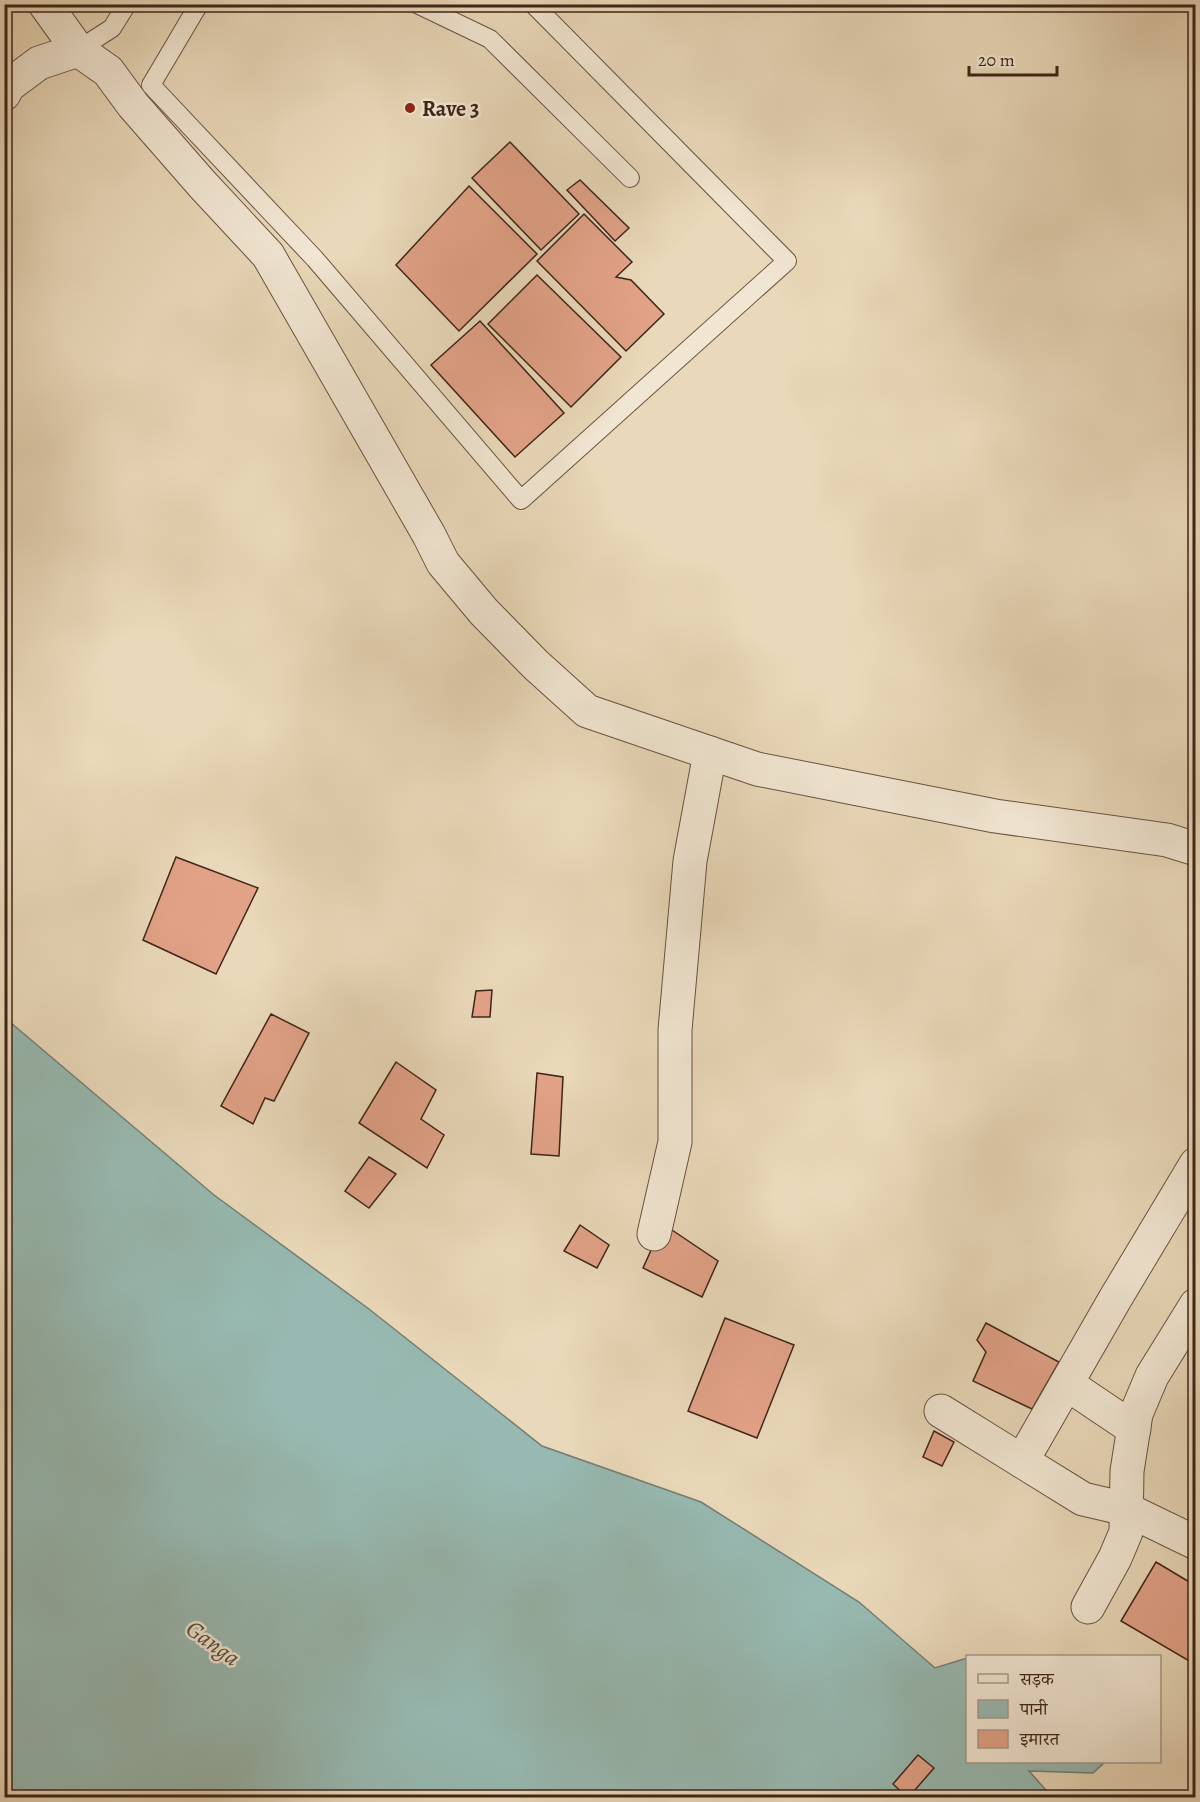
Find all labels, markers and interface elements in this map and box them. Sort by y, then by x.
scale bar [969,39,1058,77]
text: 20 m [978,48,1015,72]
place label: Rave 3 [422,94,480,124]
marker: Rave 3 [403,101,417,115]
water label: Ganga [179,1613,247,1673]
legend [966,1655,1161,1763]
text: सड़क [1019,1667,1055,1691]
text: पानी [1019,1697,1049,1721]
text: इमारत [1019,1727,1060,1751]

